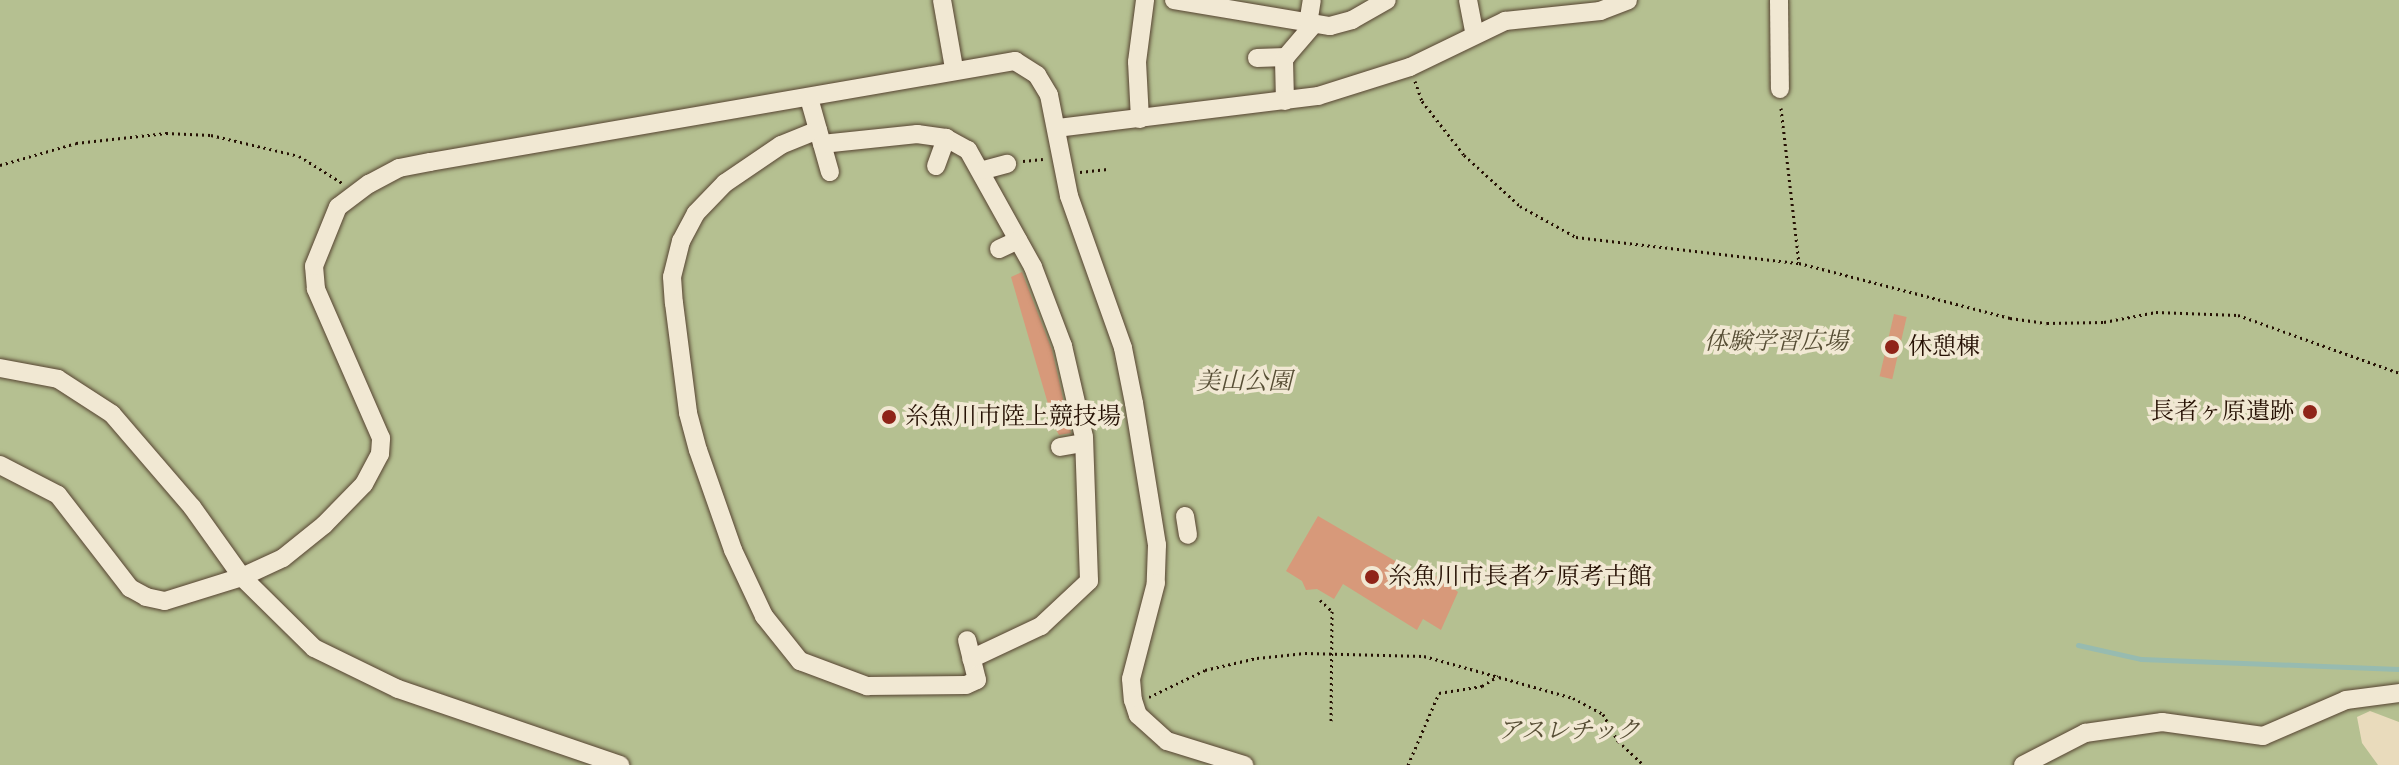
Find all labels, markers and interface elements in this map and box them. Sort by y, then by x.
park label: 体験学習広場 [1704,328,1848,356]
place label: 休憩棟 [1908,333,1980,361]
marker: 休憩棟 [1883,338,1901,356]
park label: 美山公園 [1196,368,1292,396]
place label: 長者ヶ原遺跡 [2150,398,2294,426]
place label: 糸魚川市陸上競技場 [905,403,1121,431]
marker: 長者ヶ原遺跡 [2301,403,2319,421]
marker: 糸魚川市陸上競技場 [880,408,898,426]
place label: 糸魚川市長者ケ原考古館 [1388,563,1652,591]
marker: 糸魚川市長者ケ原考古館 [1363,568,1381,586]
park label: アスレチック [1497,717,1641,745]

